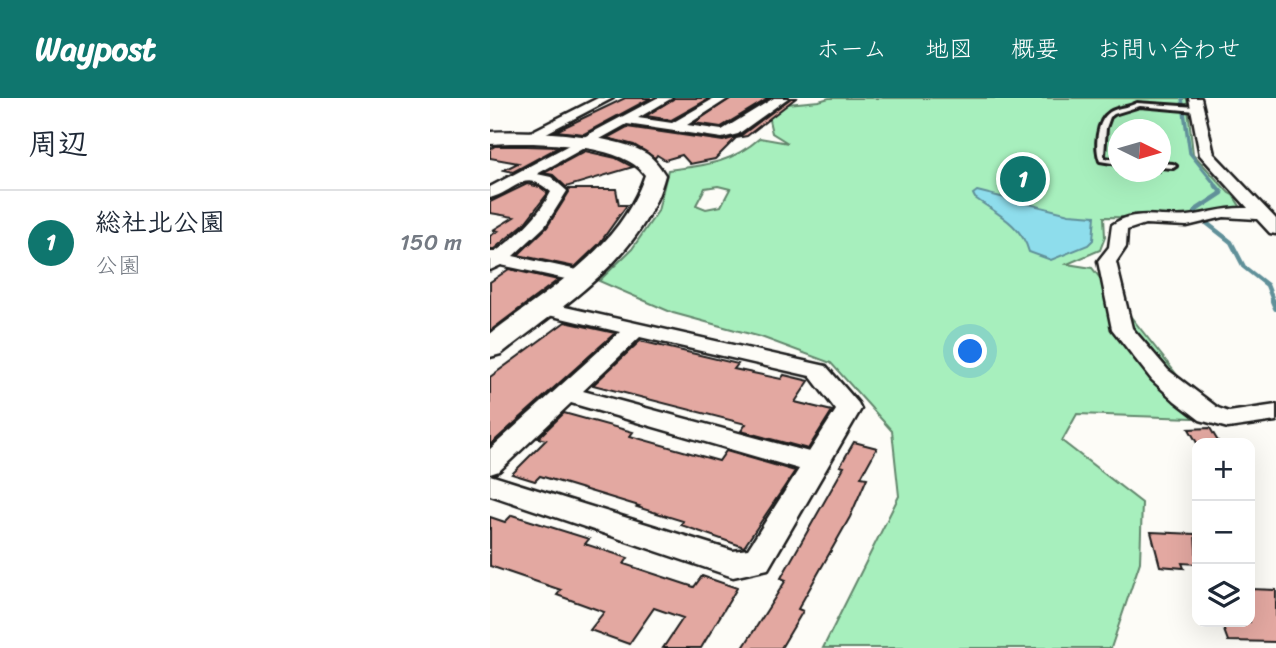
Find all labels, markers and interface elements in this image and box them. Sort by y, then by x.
text: Waypost [35,20,156,78]
text: ホーム [816,28,887,70]
text: 地図 [925,28,973,70]
text: 概要 [1011,28,1059,70]
text: お問い合わせ [1097,28,1241,70]
text: 周辺 [28,117,88,171]
north arrow [1108,119,1171,182]
pin: 1 [1000,153,1046,205]
text: 総社北公園 [95,199,225,245]
text: 1 [46,222,56,263]
text: 150 m [400,222,462,263]
text: 公園 [95,245,141,286]
your location [953,334,987,368]
map controls [1192,438,1255,627]
button: + [1192,438,1255,501]
button: − [1192,501,1255,564]
button: layers [1192,564,1255,627]

